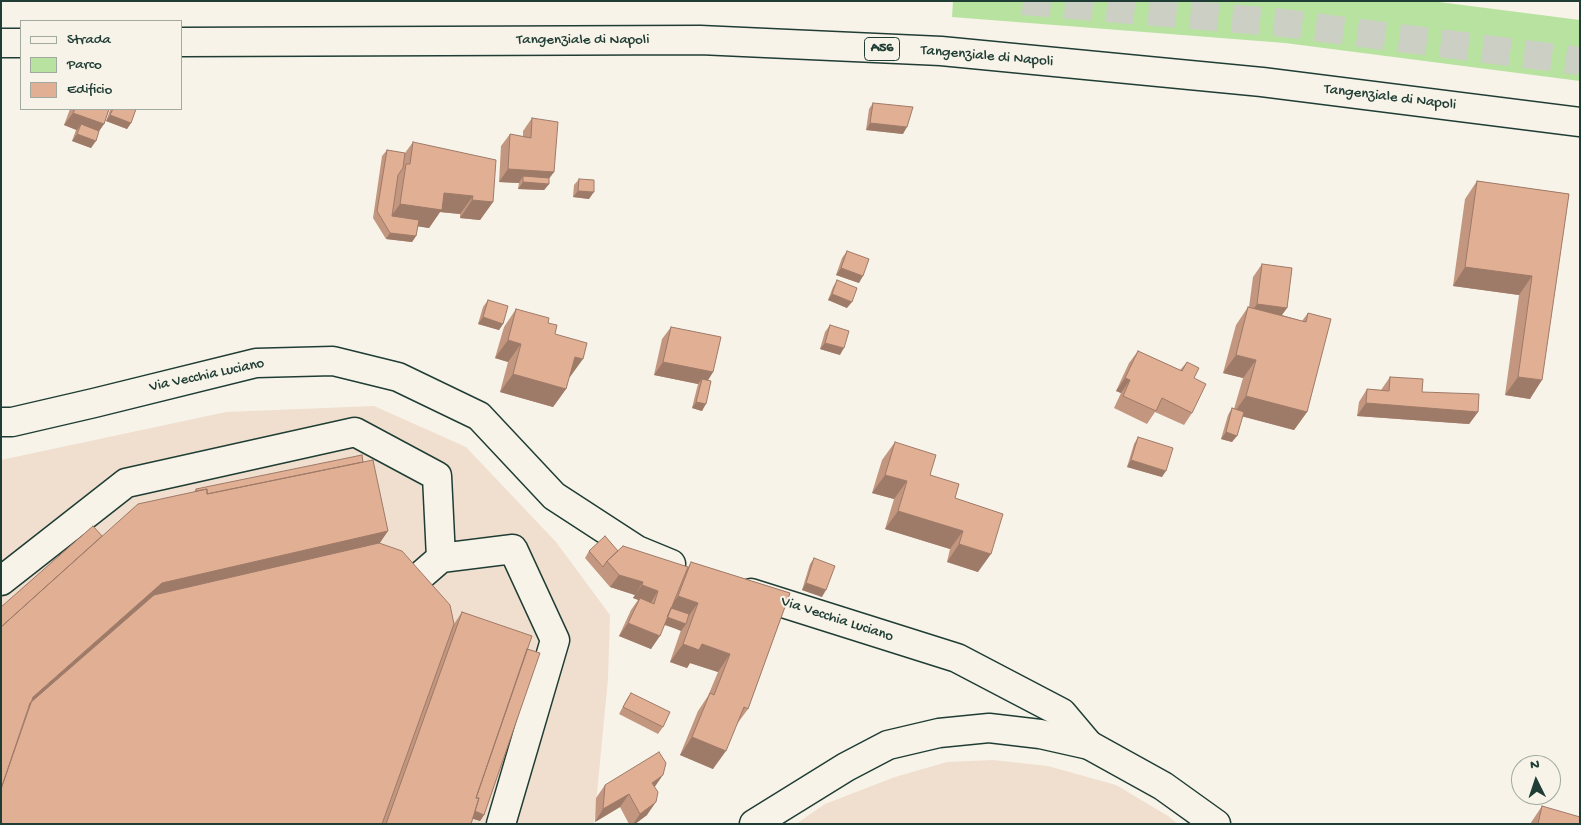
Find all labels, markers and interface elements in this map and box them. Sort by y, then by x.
legend [20,20,182,110]
text: Strada [67,31,111,49]
street label: Tangenziale di Napoli [517,32,649,50]
road number: A56 [864,38,900,61]
street label: Tangenziale di Napoli [920,42,1054,72]
text: Parco [67,56,102,74]
text: Edificio [67,81,112,99]
street label: Tangenziale di Napoli [1323,81,1457,115]
street label: Via Vecchia Luciano [148,355,266,397]
street label: Via Vecchia Luciano [779,593,895,647]
north arrow [1511,755,1561,805]
text: N [1530,757,1540,774]

